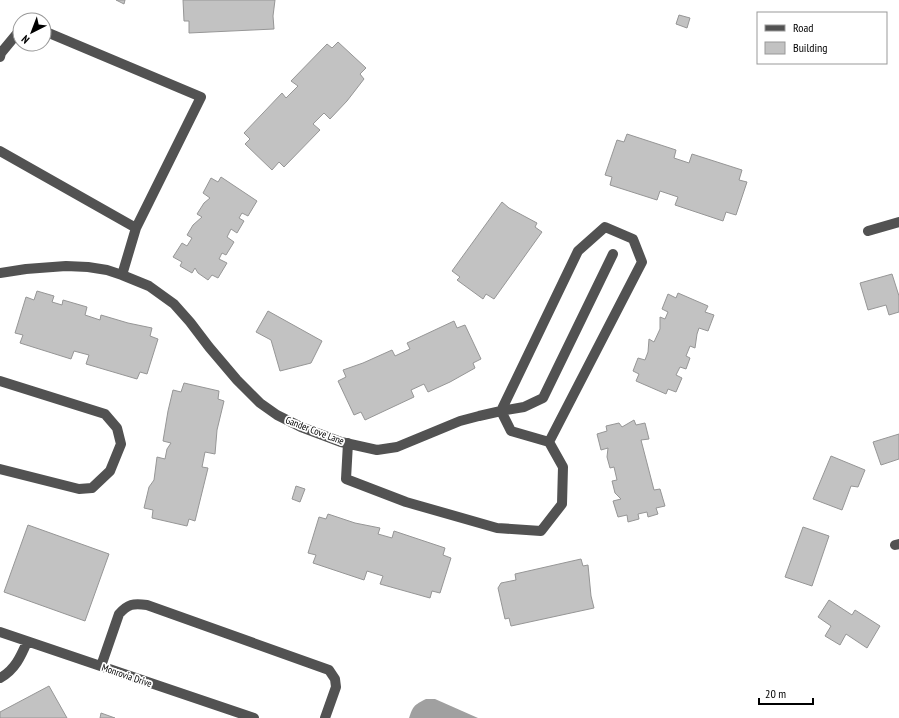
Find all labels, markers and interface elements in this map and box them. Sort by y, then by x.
north arrow [12,12,52,52]
legend [757,12,887,64]
text: Road [793,20,813,35]
text: N [18,32,32,47]
text: Building [793,40,828,55]
street label: Gander Cove Lane [284,413,346,448]
street label: Monrovia Drive [100,661,154,690]
scale bar [759,680,813,706]
text: 20 m [765,686,786,701]

